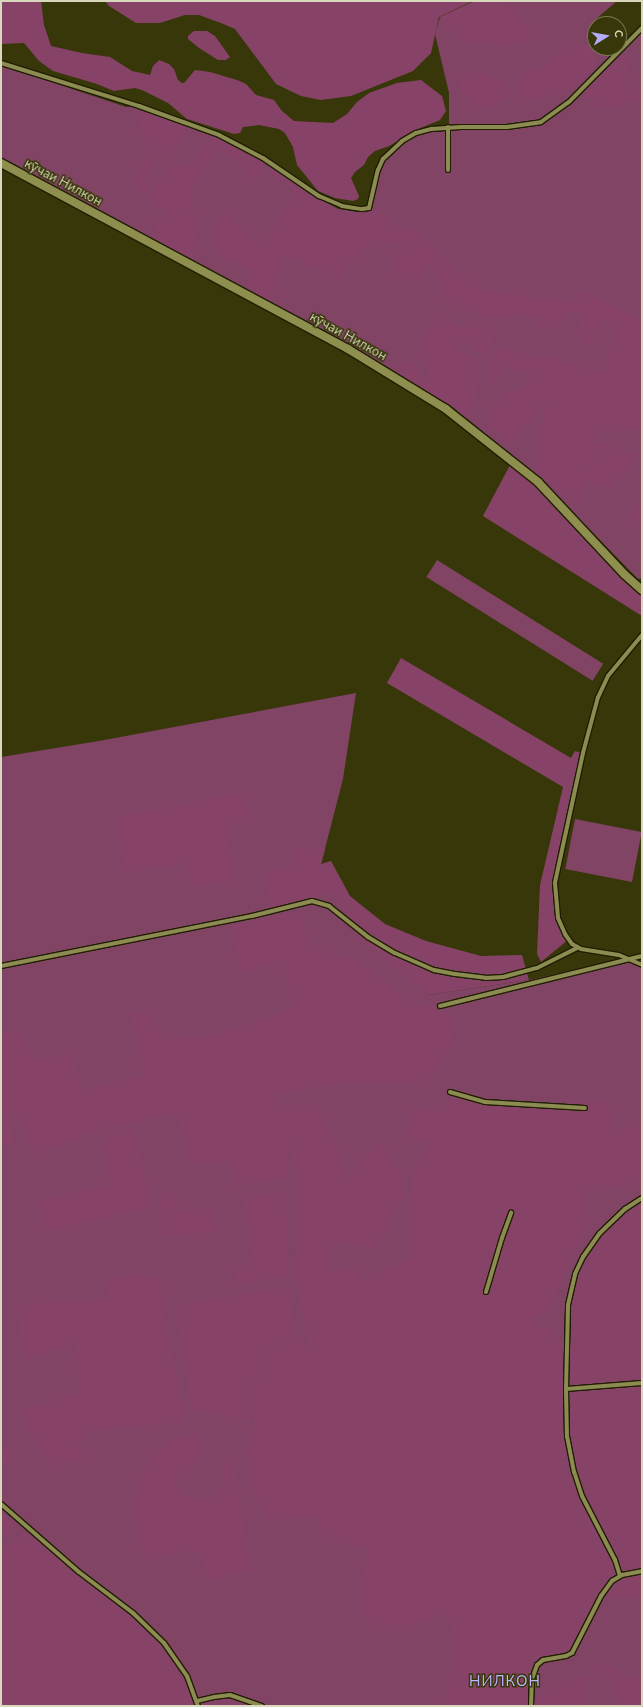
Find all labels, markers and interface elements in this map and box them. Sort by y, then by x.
north arrow [587,16,627,56]
text: С [610,29,626,39]
street label: кӯчаи Нилкон [22,156,104,210]
street label: кӯчаи Нилкон [307,309,389,365]
district label: НИЛКОН [469,1673,541,1691]

